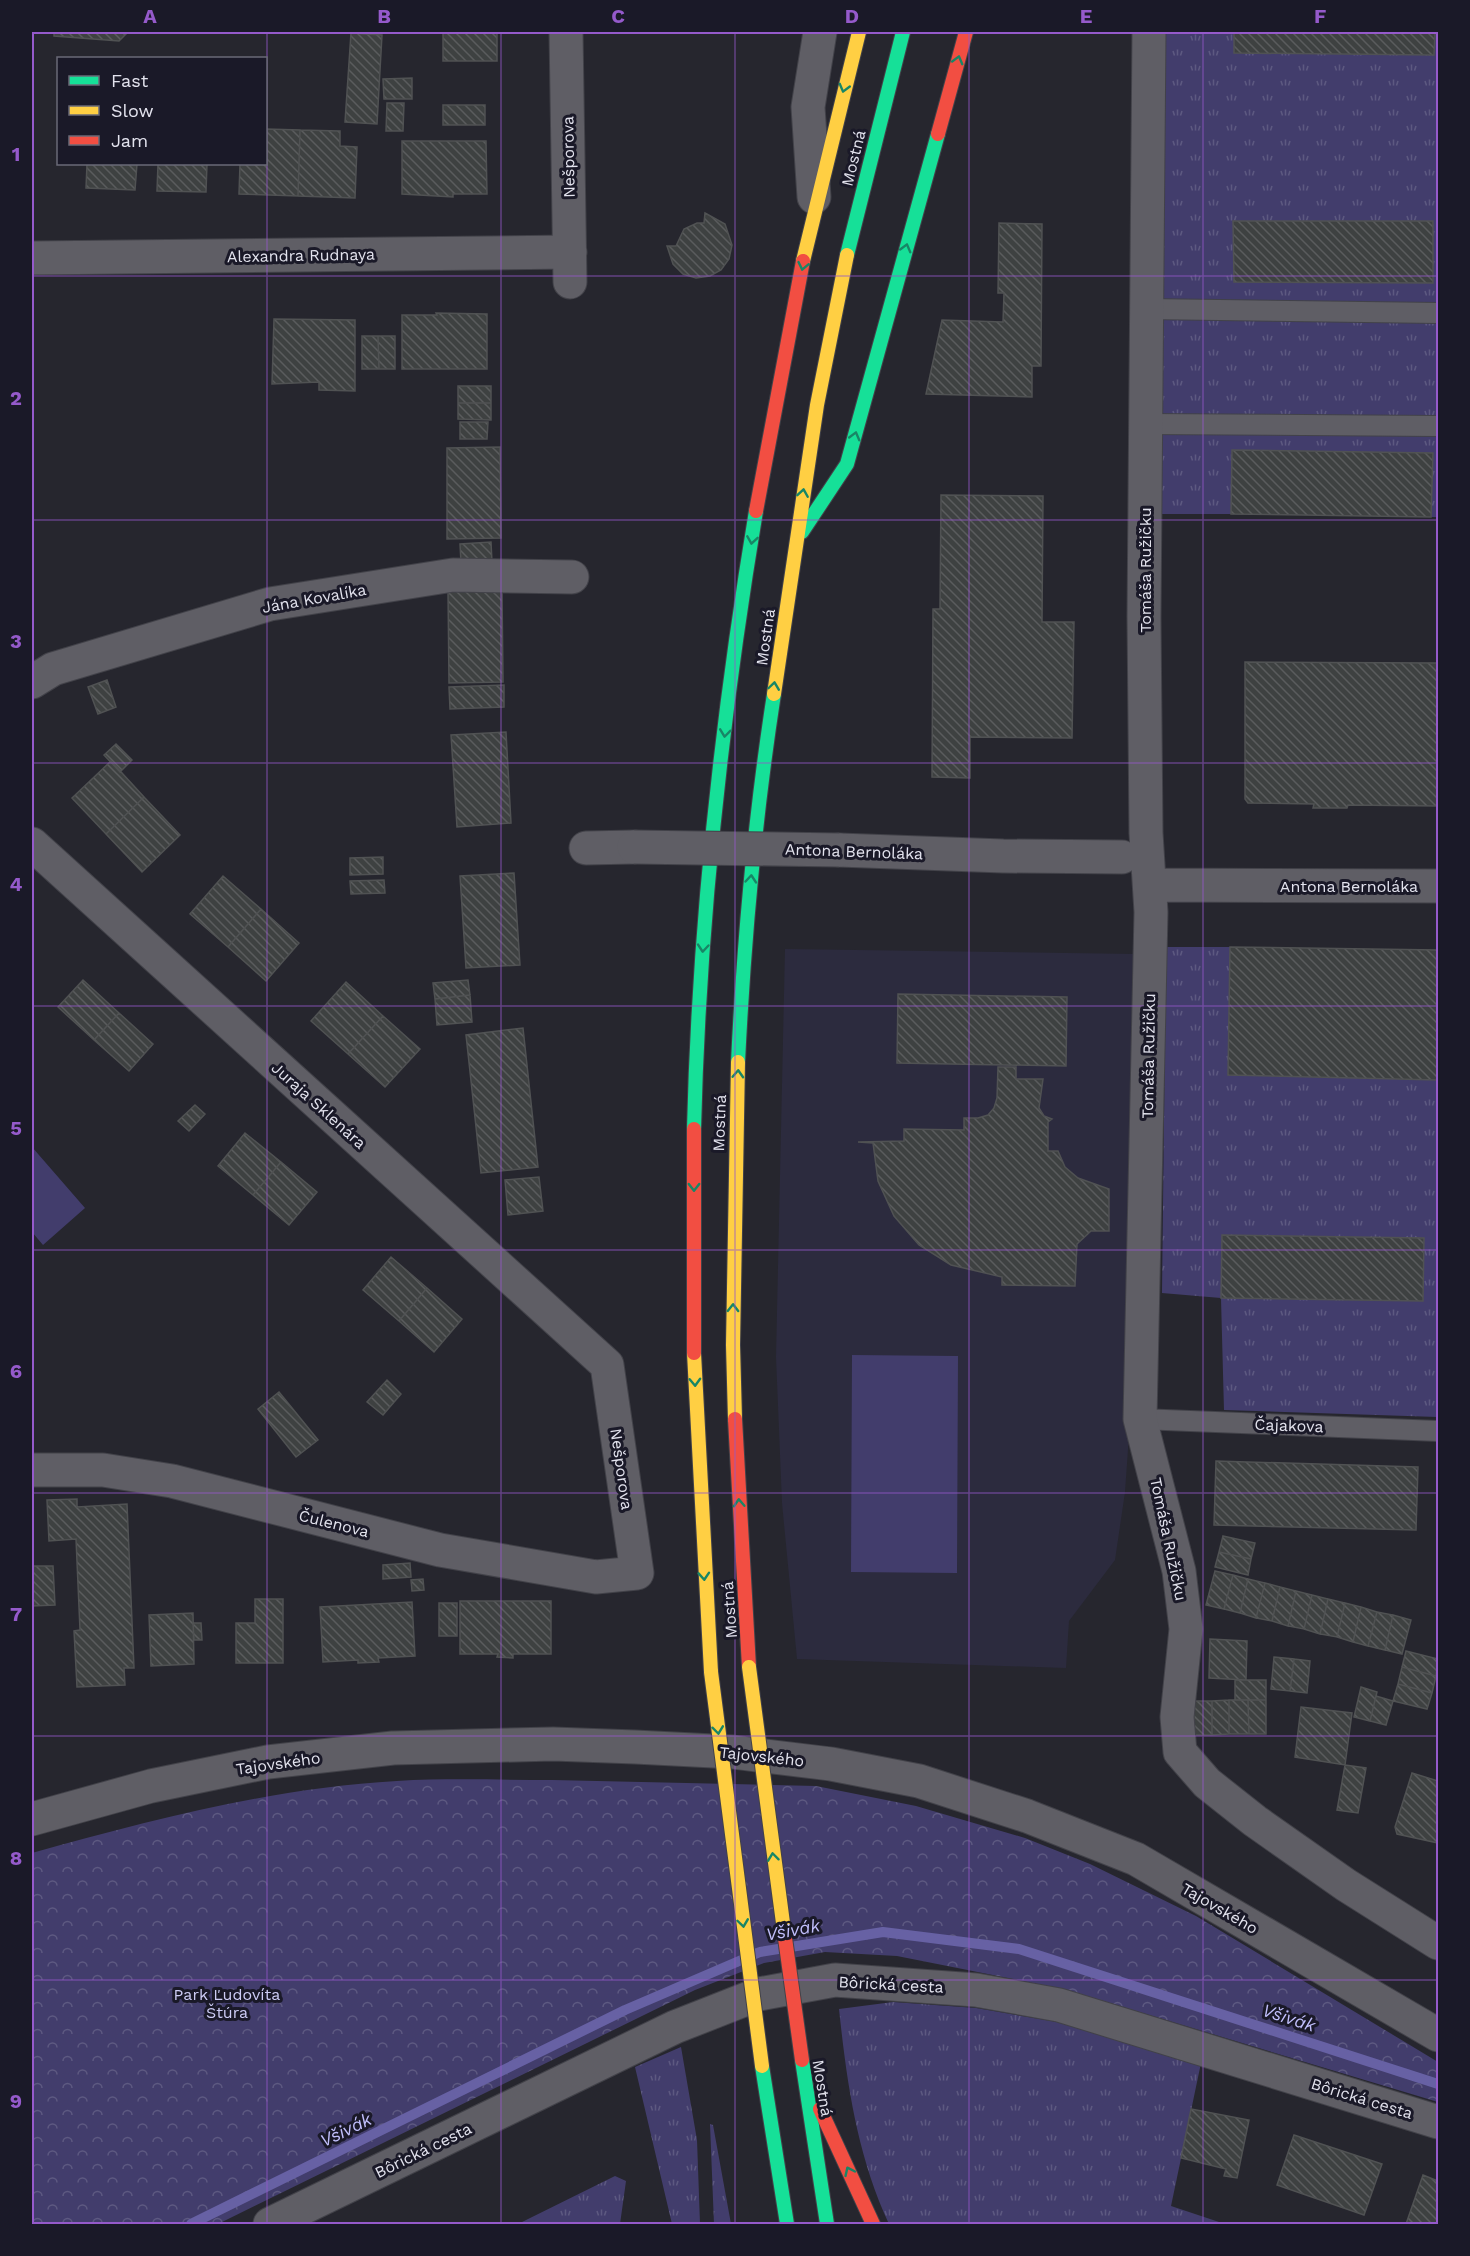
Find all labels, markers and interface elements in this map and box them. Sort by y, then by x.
text: A [143,4,157,28]
text: B [377,4,391,28]
text: C [611,4,625,28]
text: D [845,4,859,28]
text: E [1080,4,1092,28]
text: F [1314,4,1326,28]
one-way arrow [951,55,963,66]
legend [57,57,267,165]
text: Fast [111,70,149,91]
one-way arrow [838,83,851,93]
text: Slow [111,100,154,121]
street label: Nešporova [558,116,579,198]
street label: Mostná [837,128,870,188]
text: Jam [111,130,148,151]
text: 1 [12,142,20,166]
one-way arrow [899,244,912,254]
street label: Alexandra Rudnaya [227,245,375,266]
one-way arrow [797,261,810,271]
text: 2 [10,386,22,410]
one-way arrow [848,432,860,442]
one-way arrow [797,488,809,497]
street label: Tomáša Ružičku [1136,507,1155,633]
one-way arrow [746,535,759,545]
street label: Jána Kovalíka [260,580,368,617]
street label: Mostná [752,607,779,667]
text: 3 [10,629,22,653]
one-way arrow [768,681,780,690]
one-way arrow [719,729,732,738]
street label: Antona Bernoláka [785,840,923,863]
text: 4 [10,872,23,896]
one-way arrow [744,875,757,884]
street label: Antona Bernoláka [1280,877,1418,896]
one-way arrow [696,943,709,952]
street label: Tomáša Ružičku [1138,993,1159,1119]
street label: Juraja Sklenára [268,1058,370,1153]
one-way arrow [731,1069,744,1078]
street label: Mostná [709,1094,730,1152]
text: 5 [10,1116,22,1140]
one-way arrow [688,1182,700,1191]
one-way arrow [727,1304,739,1313]
text: 6 [10,1359,22,1383]
one-way arrow [689,1377,701,1386]
street label: Čajakova [1254,1415,1324,1436]
street label: Nešporova [606,1427,637,1511]
street label: Tomáša Ružičku [1146,1476,1191,1602]
one-way arrow [732,1499,745,1508]
street label: Čulenova [297,1506,371,1541]
one-way arrow [697,1572,710,1581]
street label: Mostná [718,1581,741,1639]
text: 7 [10,1602,22,1626]
one-way arrow [711,1725,724,1734]
street label: Tajovského [719,1743,805,1770]
street label: Tajovského [235,1748,321,1779]
text: 8 [10,1846,22,1870]
one-way arrow [767,1852,780,1861]
street label: Tajovského [1178,1879,1261,1938]
water label: Všivák [764,1914,823,1945]
one-way arrow [736,1919,748,1928]
street label: Bôrická cesta [838,1972,944,1997]
park label: Park Ľudovíta Štúra [174,1985,280,2022]
water label: Všivák [1260,1999,1320,2036]
street label: Mostná [809,2058,836,2118]
street label: Bôrická cesta [1309,2074,1415,2123]
text: 9 [10,2089,22,2113]
water label: Všivák [317,2108,376,2151]
street label: Bôrická cesta [372,2119,475,2182]
one-way arrow [844,2167,856,2178]

